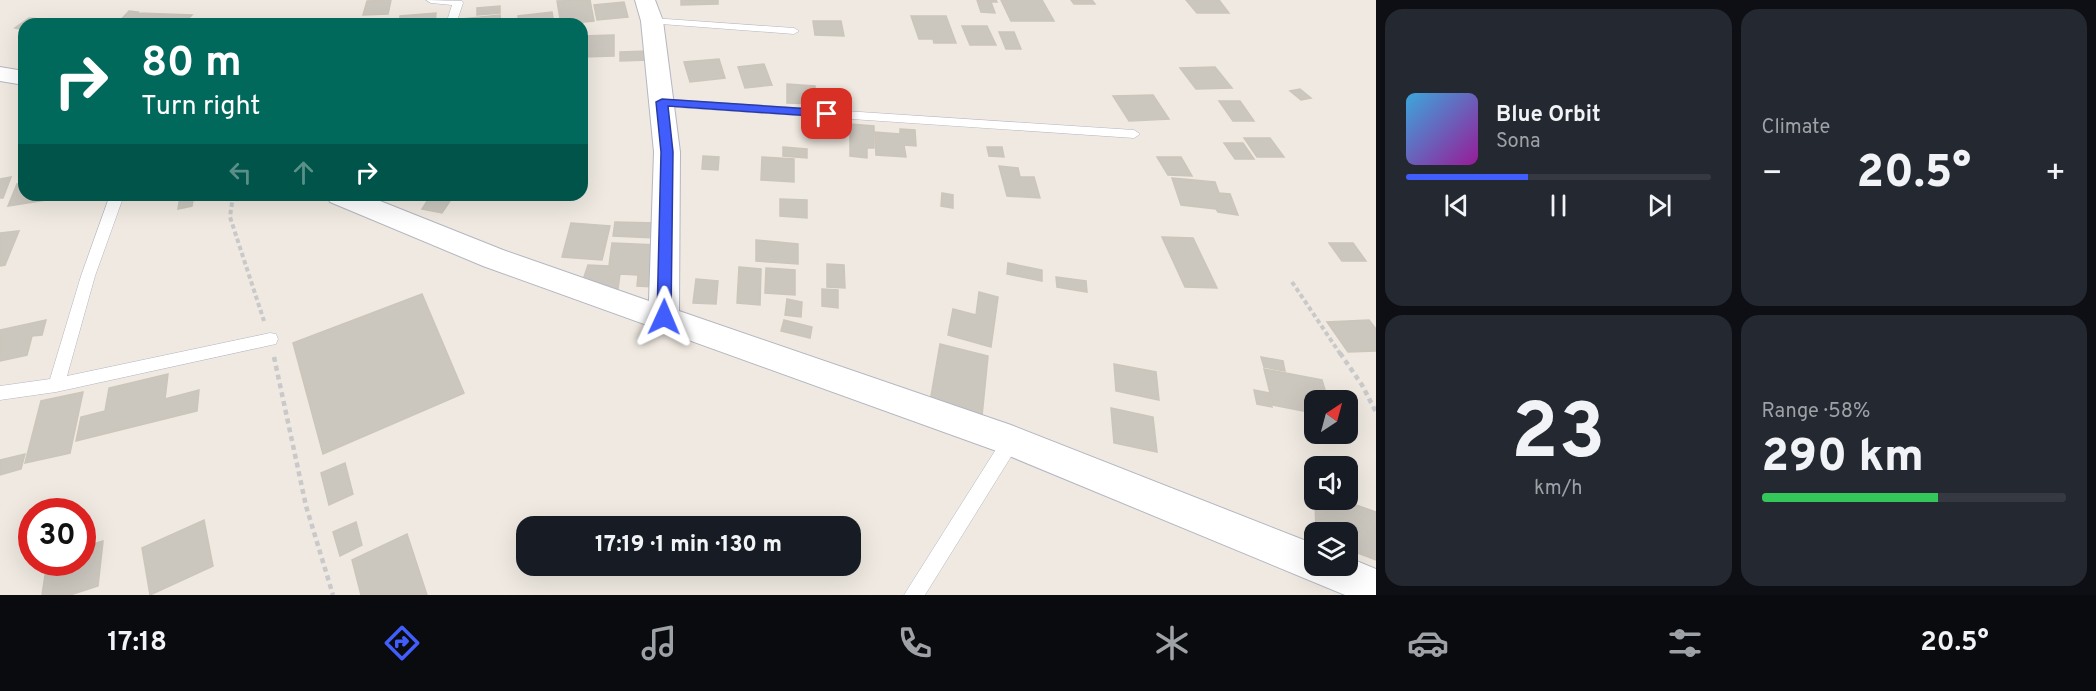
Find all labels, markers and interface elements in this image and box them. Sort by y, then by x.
text: 80 m [141,38,242,91]
icon: right [42,42,120,120]
pin [801,88,852,139]
text: Turn right [141,90,260,124]
icon: arrive [810,97,843,130]
text: Blue Orbit [1496,102,1601,129]
text: Climate [1762,115,1830,141]
text: Sona [1496,129,1541,155]
text: 20.5° [1856,146,1971,203]
text: − [1762,154,1783,196]
text: + [2045,154,2066,196]
icon: left [224,156,257,189]
icon: ahead [287,156,320,189]
icon: right [350,156,383,189]
icon: previous [1440,189,1473,222]
icon: pause [1542,189,1575,222]
icon: next [1643,189,1676,222]
position arrow [632,285,696,349]
text: 23 [1511,387,1605,486]
north arrow [1304,390,1358,444]
map controls [1304,390,1358,576]
text: Range · 58% [1762,399,1870,425]
text: 290 km [1762,430,1924,487]
button: sound [1304,456,1358,510]
text: km/h [1534,476,1583,502]
speed limit sign: 30 [18,498,96,576]
button: layers [1304,522,1358,576]
text: 17:19 · 1 min · 130 m [595,532,782,559]
icon: directions [381,622,423,664]
icon: music [638,622,680,664]
icon: phone [894,622,936,664]
icon: climate [1151,622,1193,664]
icon: car [1407,622,1449,664]
icon: filters [1664,622,1706,664]
text: 17:18 [107,626,167,660]
text: 20.5° [1920,626,1989,660]

